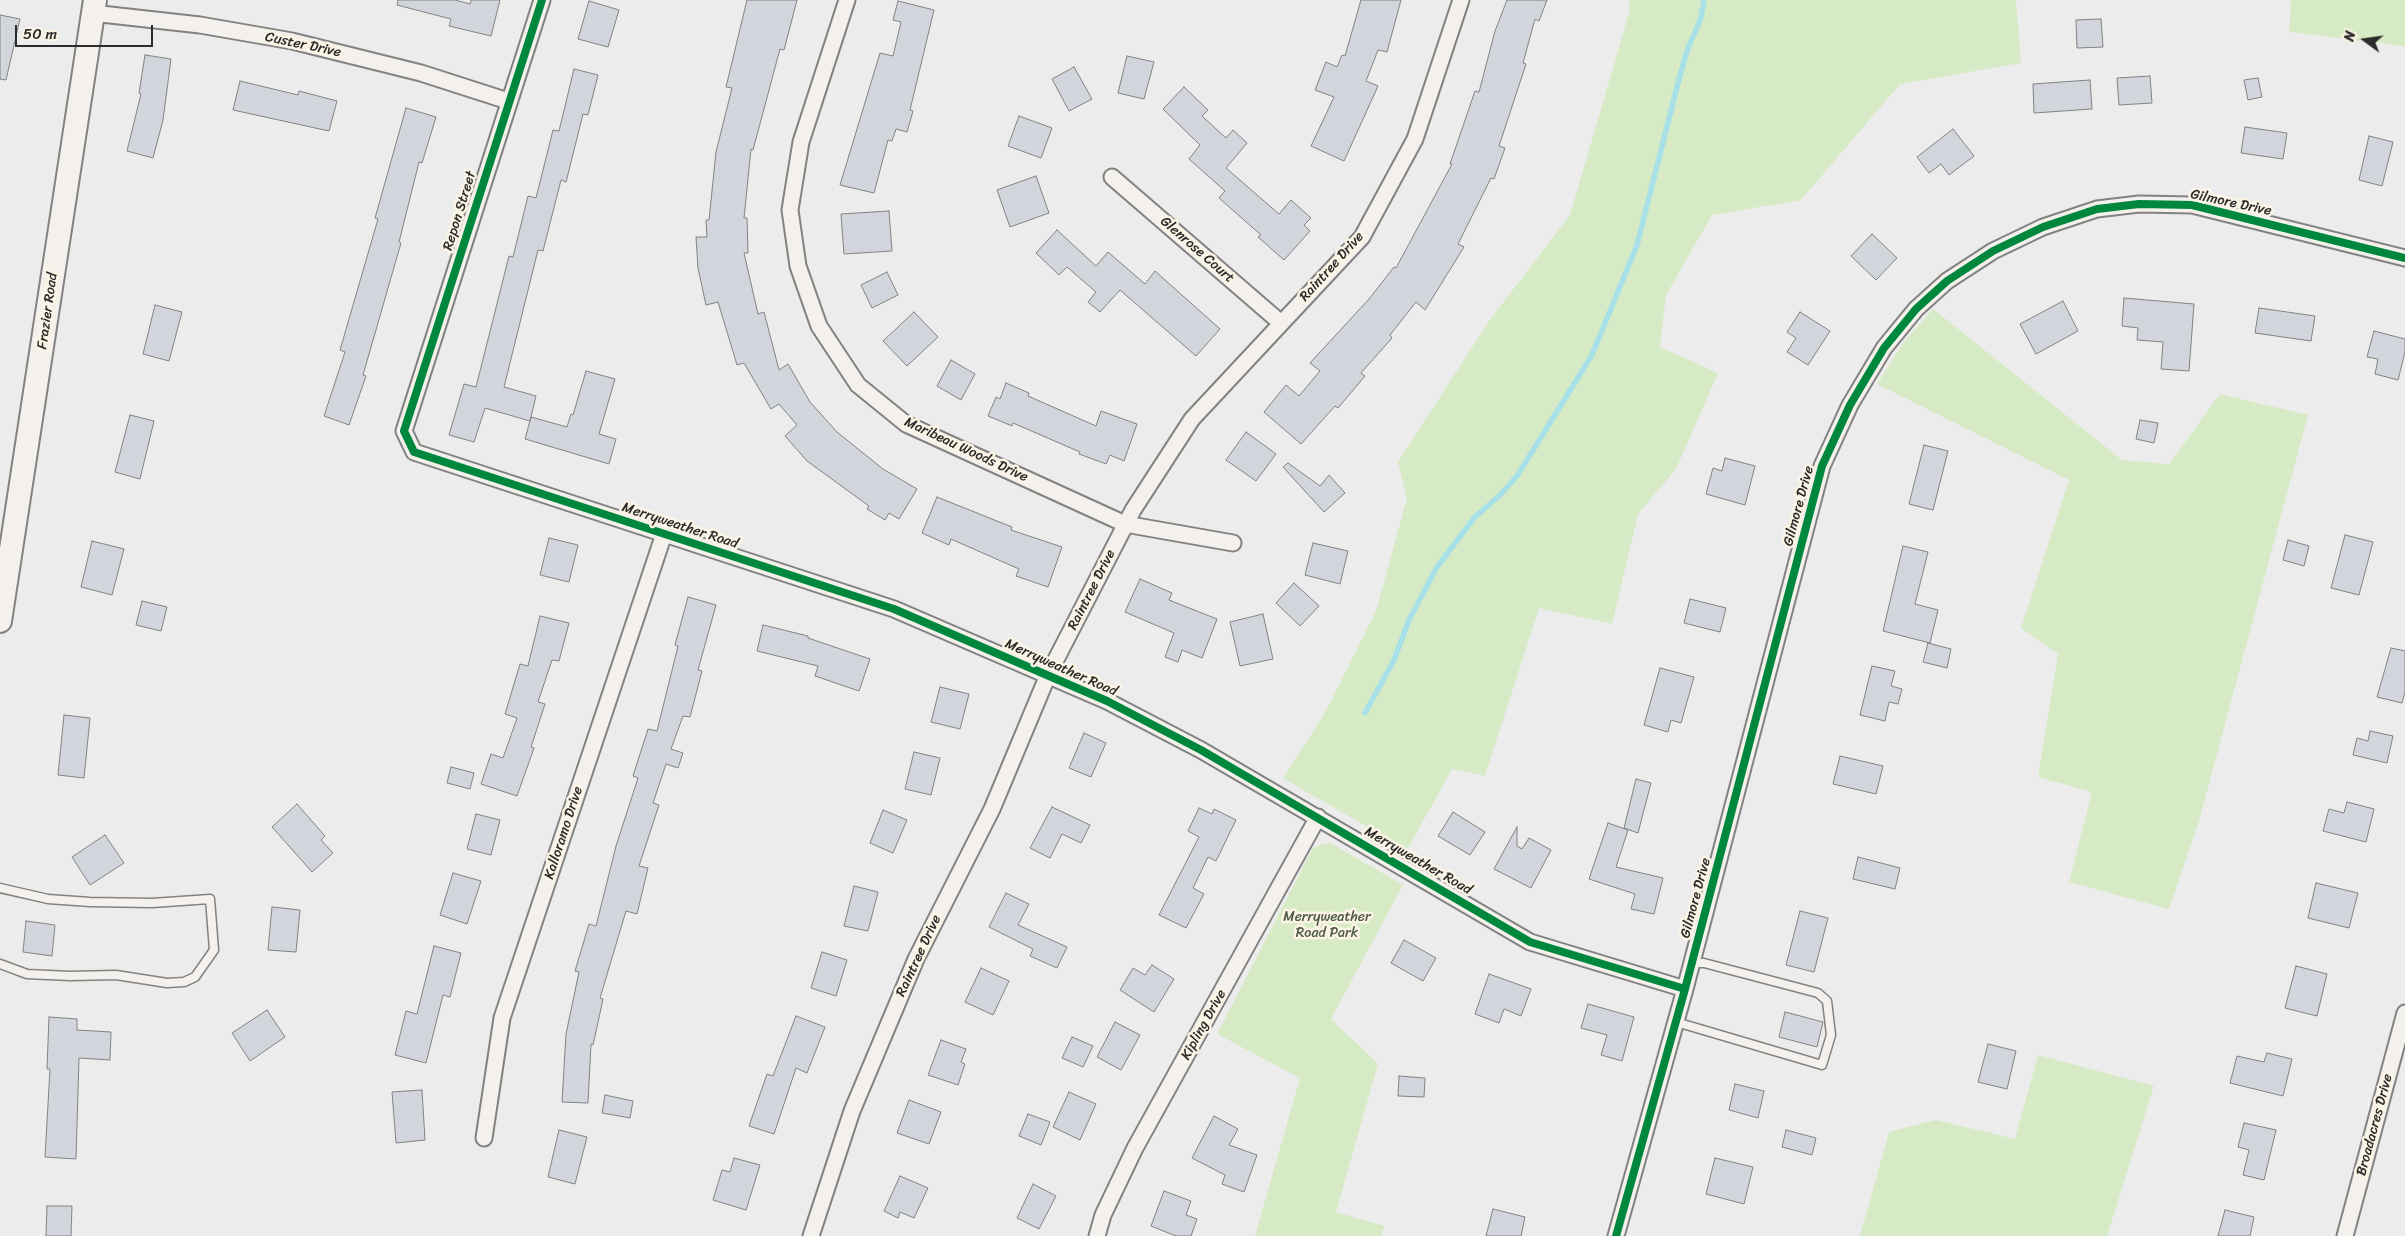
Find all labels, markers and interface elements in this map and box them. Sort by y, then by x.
scale bar [18,15,155,47]
north arrow [2340,15,2390,65]
text: 50 m [23,21,57,47]
street label: Custer Drive [264,29,342,61]
text: N [2337,29,2363,44]
street label: Repon Street [440,169,480,253]
street label: Gilmore Drive [2189,186,2273,220]
street label: Glenrose Court [1157,213,1237,287]
street label: Raintree Drive [1296,229,1368,305]
street label: Frazier Road [34,272,62,350]
street label: Maribeau Woods Drive [901,414,1031,486]
street label: Gilmore Drive [1780,464,1818,548]
street label: Merryweather Road [620,499,740,553]
street label: Raintree Drive [1065,547,1119,633]
street label: Merryweather Road [1002,636,1120,700]
street label: Kalloramo Drive [541,784,587,882]
street label: Merryweather Road [1361,823,1475,899]
street label: Gilmore Drive [1677,856,1715,940]
park label: Merryweather Road Park [1283,909,1371,942]
street label: Raintree Drive [893,913,945,999]
street label: Kipling Drive [1178,987,1230,1063]
street label: Broadacres Drive [2353,1072,2397,1178]

